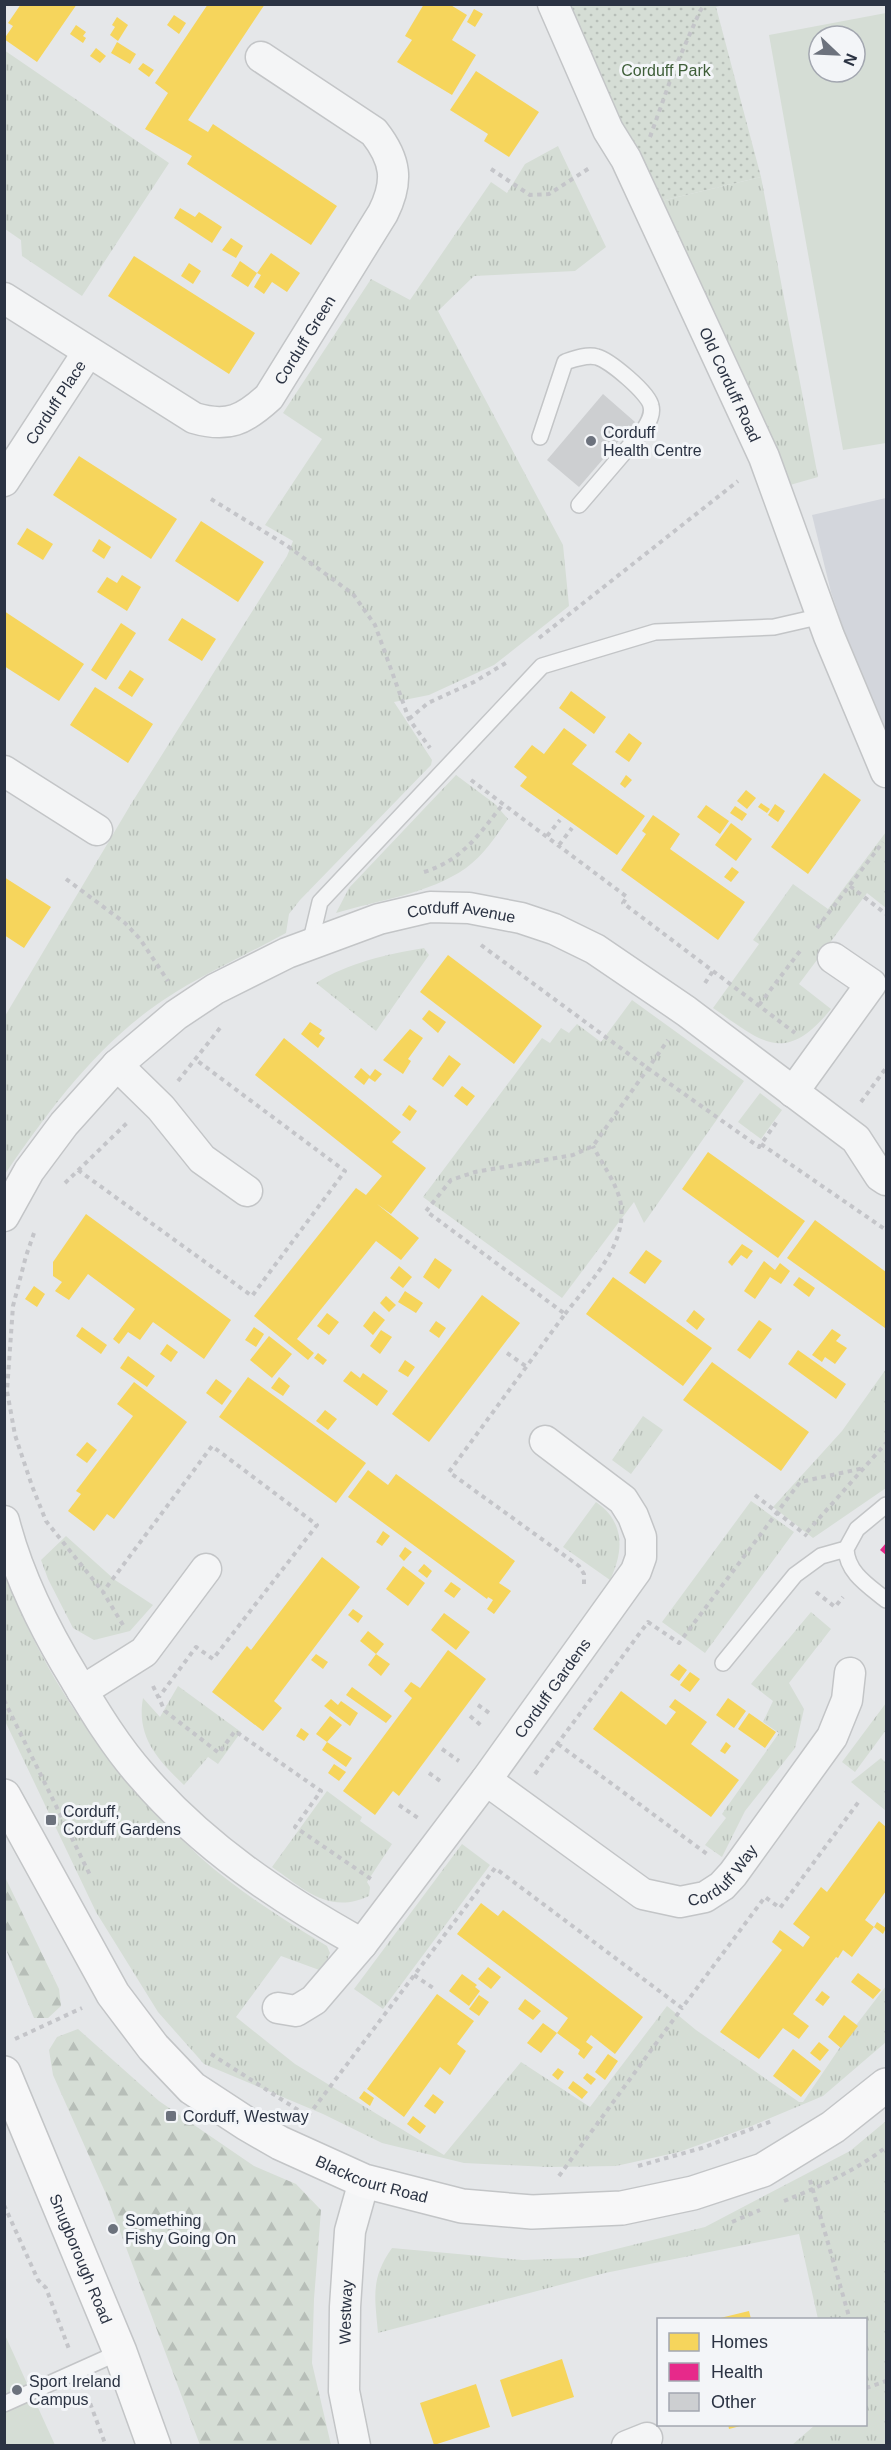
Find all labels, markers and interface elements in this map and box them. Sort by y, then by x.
north arrow [807,24,867,84]
text: N [840,51,860,68]
park label: Corduff Park [621,62,712,79]
street label: Corduff Green [271,292,338,387]
street label: Old Corduff Road [697,324,764,444]
street label: Corduff Place [22,357,89,447]
place label: Corduff Health Centre [603,424,702,459]
marker: Corduff Health Centre [584,434,598,448]
street label: Corduff Avenue [405,898,517,925]
street label: Corduff Gardens [511,1635,593,1741]
place label: Corduff, Corduff Gardens [63,1803,181,1838]
marker: Corduff, Corduff Gardens [44,1813,58,1827]
street label: Corduff Way [686,1841,760,1909]
place label: Corduff, Westway [183,2108,309,2125]
marker: Corduff, Westway [164,2109,178,2123]
street label: Blackcourt Road [313,2152,430,2205]
street label: Snugborough Road [47,2191,116,2326]
place label: Something Fishy Going On [125,2212,236,2247]
marker: Something Fishy Going On [106,2222,120,2236]
street label: Westway [336,2279,355,2345]
legend [657,2318,867,2426]
text: Homes [711,2332,768,2352]
text: Health [711,2362,763,2382]
place label: Sport Ireland Campus [29,2373,121,2408]
marker: Sport Ireland Campus [10,2383,24,2397]
text: Other [711,2392,756,2412]

